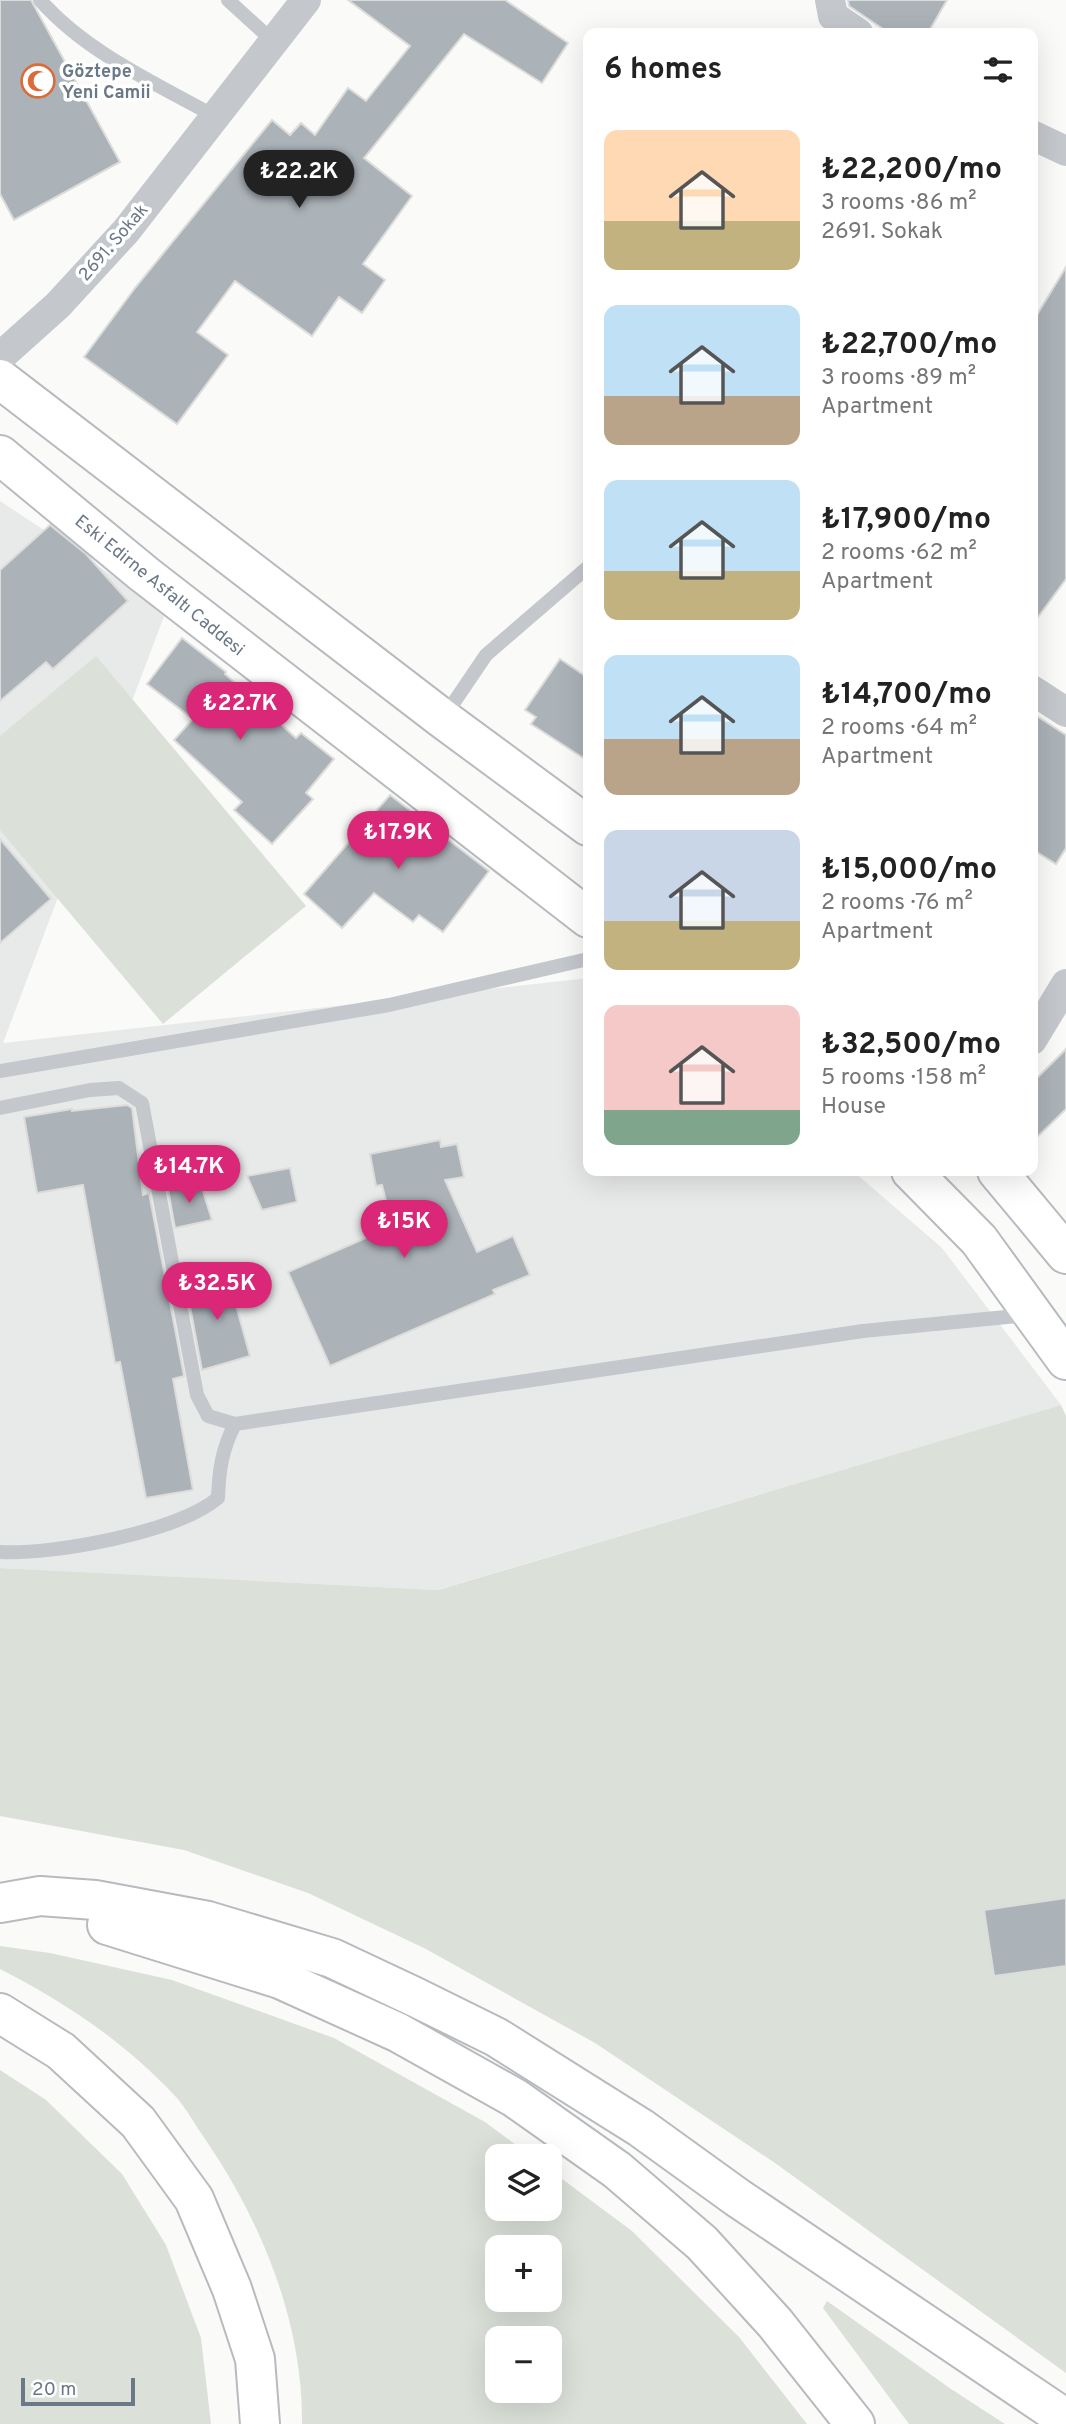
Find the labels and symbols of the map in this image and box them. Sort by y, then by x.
place label: Göztepe Yeni Camii [62,61,151,105]
mosque icon: Göztepe Yeni Camii [19,62,57,100]
pin: ₺22.2K [242,150,356,210]
street label: 2691. Sokak [74,199,154,287]
street label: Eski Edirne Asfaltı Caddesi [69,510,249,662]
pin: ₺22.7K [183,682,297,742]
pin: ₺17.9K [341,812,455,871]
pin: ₺14.7K [132,1146,246,1205]
pin: ₺15K [363,1200,445,1260]
pin: ₺32.5K [160,1262,274,1322]
scale bar [21,2375,135,2407]

